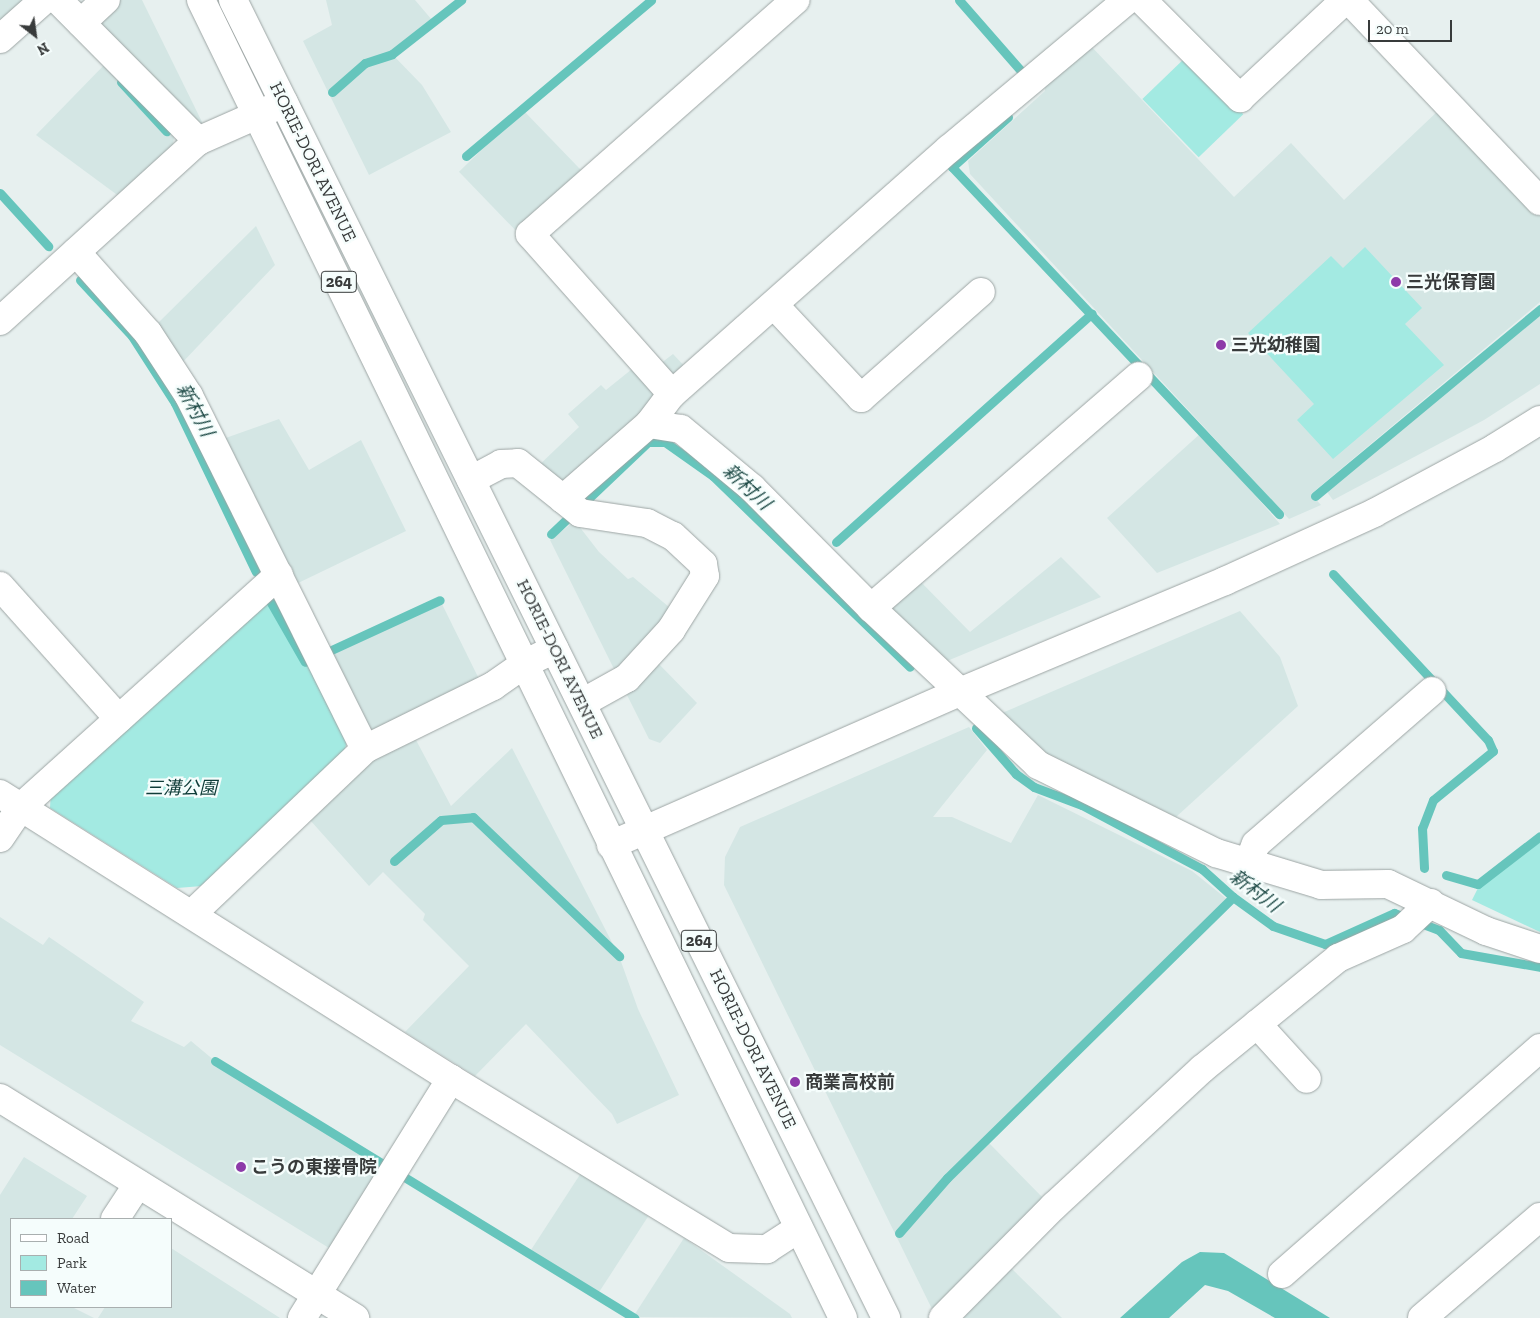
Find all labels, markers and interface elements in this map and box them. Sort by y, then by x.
north arrow [10,10,60,60]
scale bar [1370,10,1454,42]
text: 20 m [1376,20,1409,38]
text: N [34,38,52,58]
street label: HORIE-DORI AVENUE [265,78,361,246]
road number: 264 [320,268,358,296]
place label: 三光保育園 [1406,271,1496,293]
marker: 三光保育園 [1390,276,1402,288]
place label: 三光幼稚園 [1231,334,1321,356]
marker: 三光幼稚園 [1215,339,1227,351]
water label: 新村川 [172,379,218,441]
water label: 新村川 [718,459,776,515]
street label: HORIE-DORI AVENUE [512,575,608,743]
park label: 三溝公園 [145,777,217,799]
water label: 新村川 [1225,865,1285,917]
road number: 264 [680,928,718,954]
street label: HORIE-DORI AVENUE [705,965,801,1133]
place label: 商業高校前 [805,1071,895,1093]
marker: 商業高校前 [789,1076,801,1088]
place label: こうの東接骨院 [251,1156,377,1178]
marker: こうの東接骨院 [235,1161,247,1173]
legend [10,1218,172,1308]
text: Road [57,1229,89,1247]
text: Park [57,1254,87,1272]
text: Water [57,1279,97,1297]

